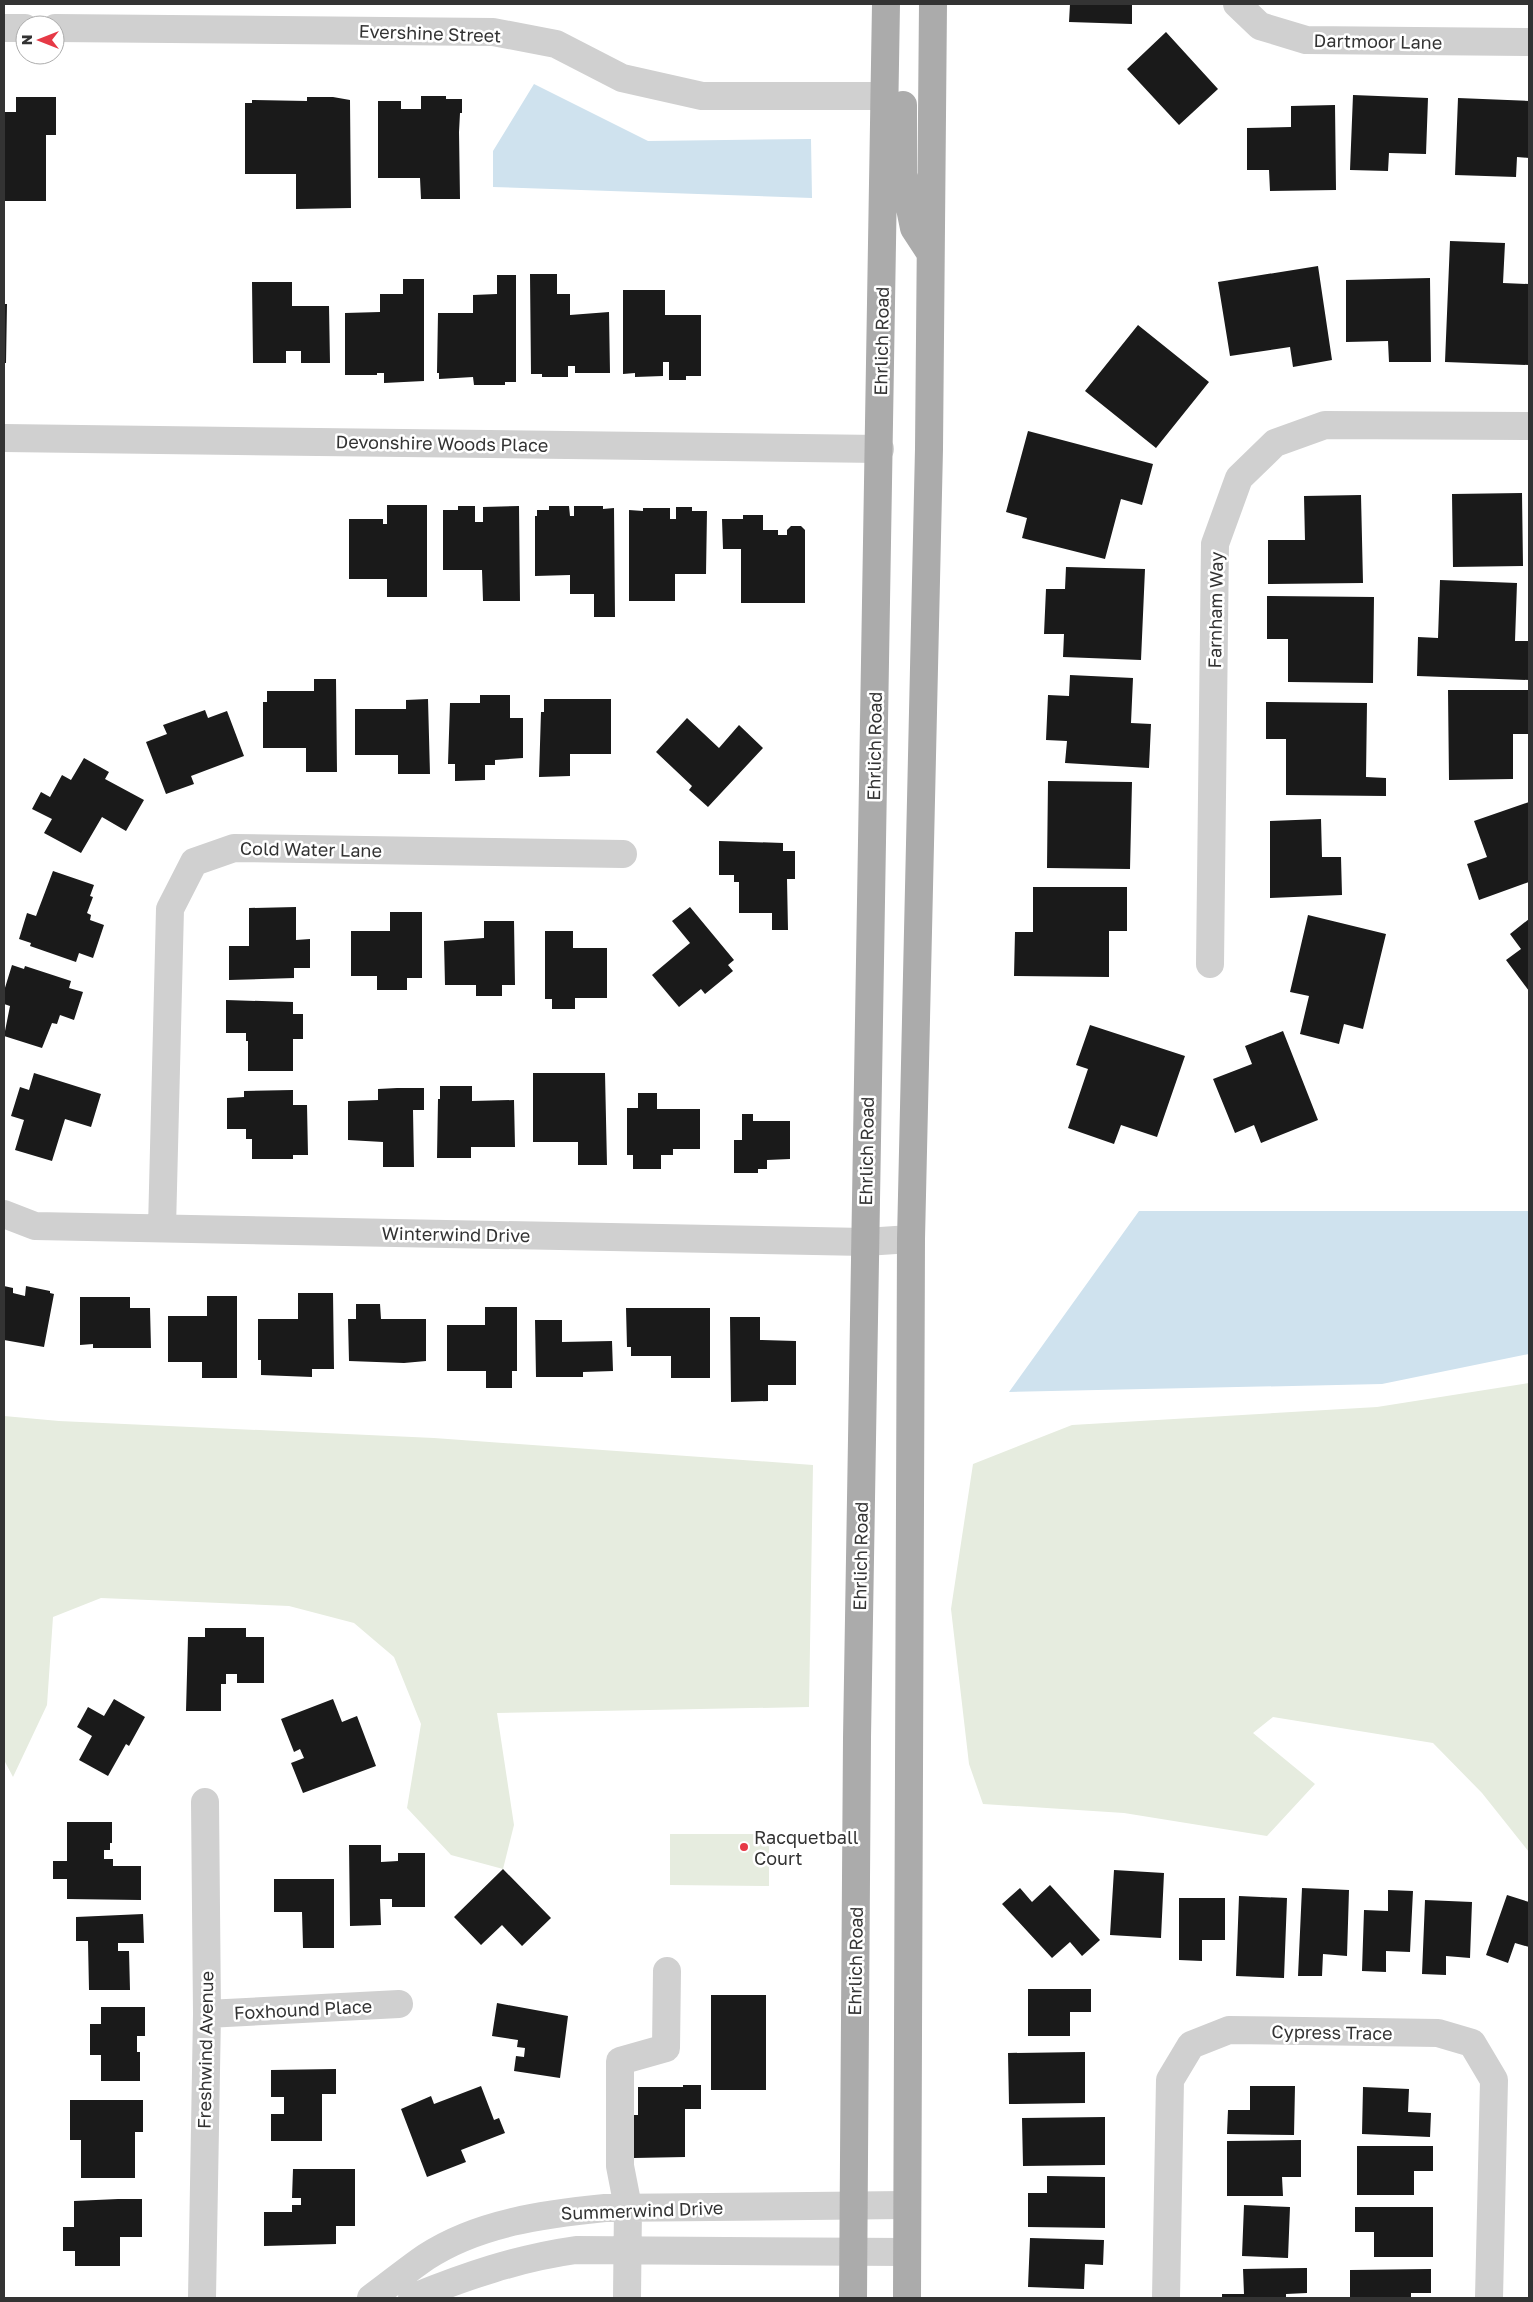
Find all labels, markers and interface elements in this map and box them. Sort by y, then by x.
north arrow [15,15,65,65]
street label: Evershine Street [358,20,502,46]
street label: Dartmoor Lane [1314,29,1442,53]
text: N [18,35,35,45]
street label: Ehrlich Road [869,286,893,396]
street label: Devonshire Woods Place [335,430,549,456]
street label: Farnham Way [1203,551,1227,669]
street label: Ehrlich Road [862,691,886,801]
street label: Cold Water Lane [240,837,382,861]
street label: Ehrlich Road [854,1096,878,1206]
street label: Winterwind Drive [381,1222,531,1246]
street label: Ehrlich Road [848,1501,872,1611]
place label: Racquetball Court [754,1826,859,1869]
marker: Racquetball Court [738,1841,750,1853]
street label: Ehrlich Road [843,1906,867,2016]
street label: Freshwind Avenue [193,1971,217,2129]
street label: Foxhound Place [233,1994,373,2024]
street label: Cypress Trace [1271,2020,1393,2044]
street label: Summerwind Drive [560,2196,724,2224]

